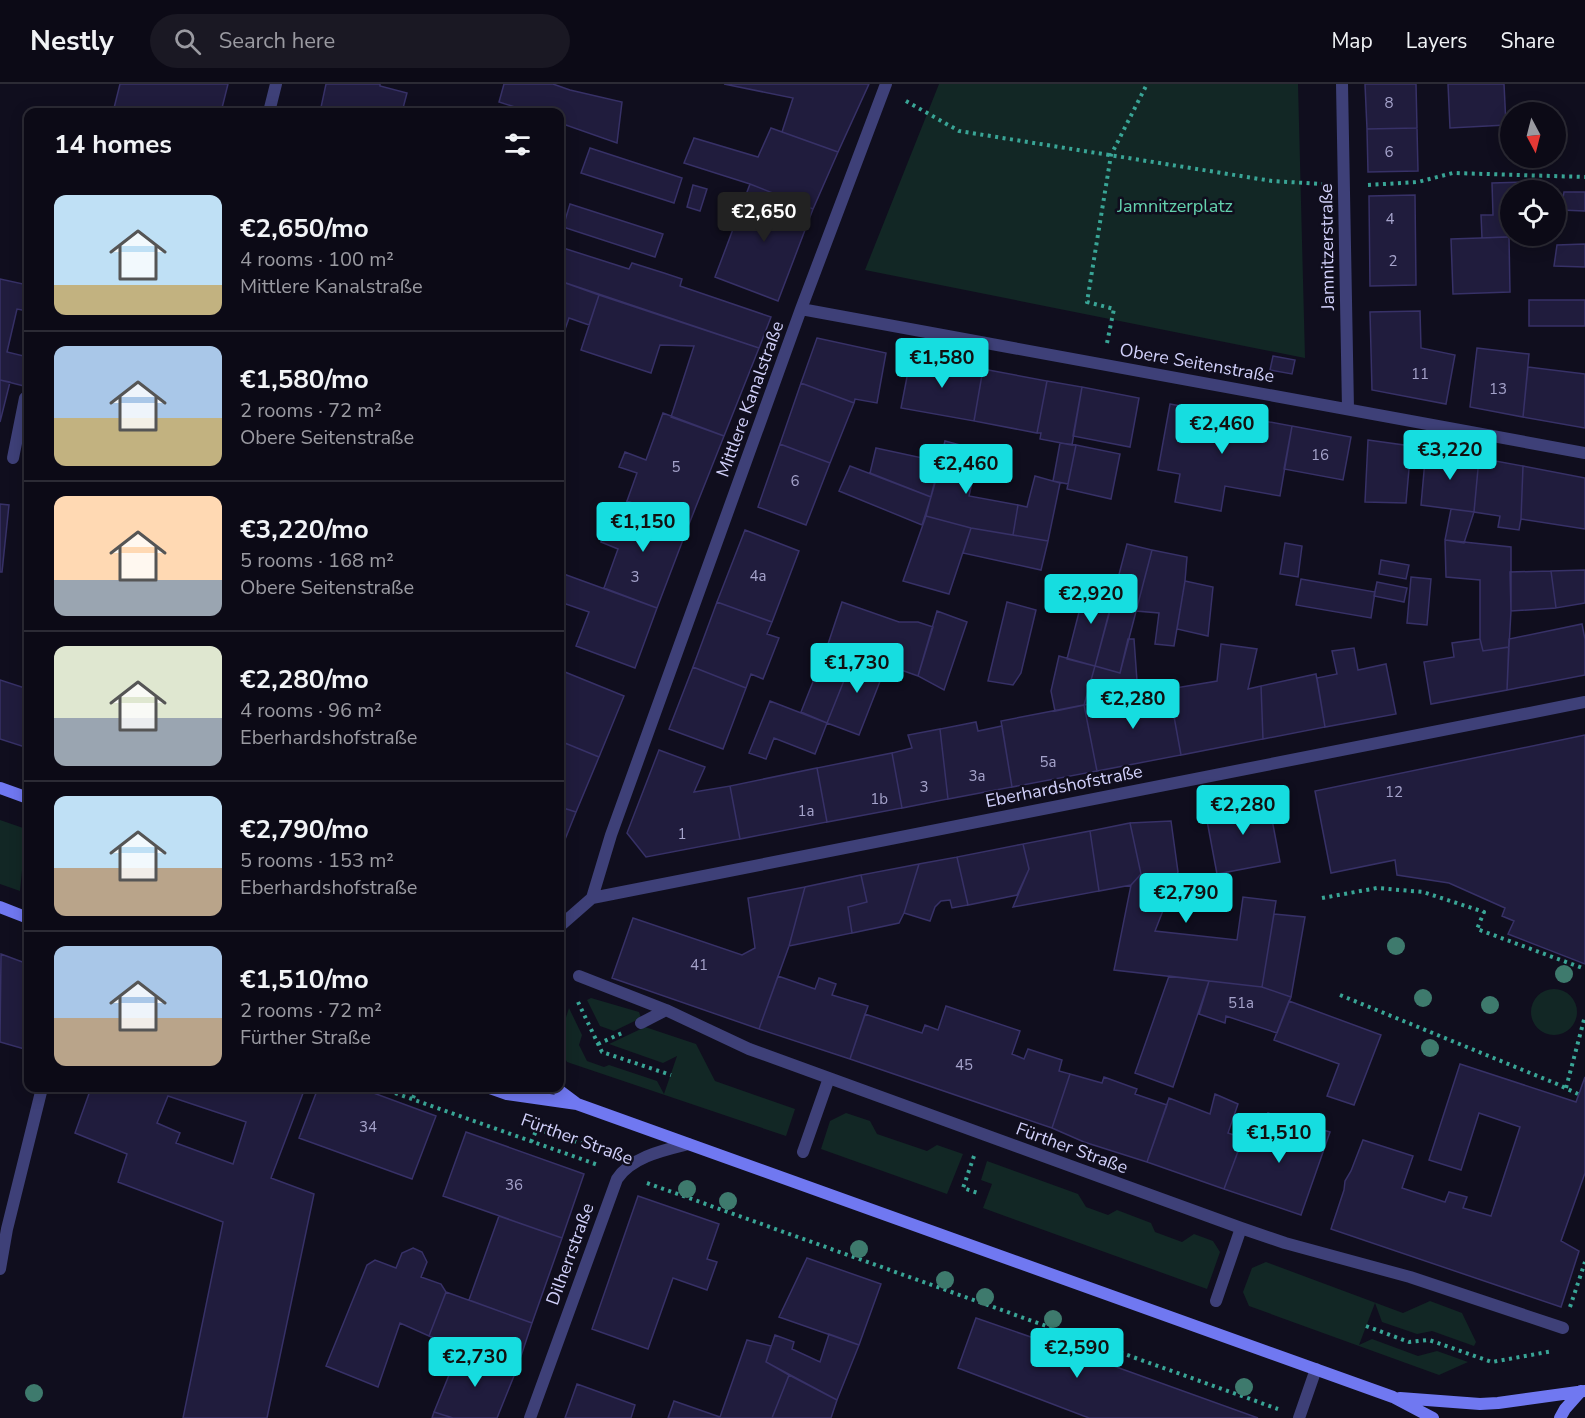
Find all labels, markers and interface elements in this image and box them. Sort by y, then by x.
search box [150,14,570,68]
text: Nestly [30,22,114,60]
icon: search [171,25,204,58]
text: Search here [219,26,335,56]
text: Map [1331,27,1373,55]
text: Layers [1406,27,1467,55]
text: Share [1500,27,1555,55]
house number: 8 [1384,93,1394,113]
north arrow [1500,102,1566,168]
map controls [1500,102,1566,246]
text: 14 homes [54,127,172,162]
icon: filters [501,128,534,161]
house number: 6 [1384,142,1394,162]
button: locate [1500,180,1566,246]
street label: Jamnitzerstraße [1314,183,1340,312]
pin: €2,650 [715,192,813,243]
park label: Jamnitzerplatz [1116,194,1233,218]
text: €2,650 [732,198,796,225]
house number: 4 [1385,209,1395,229]
text: €2,650/mo [240,211,369,246]
icon: home [102,219,174,291]
text: 4 rooms · 100 m² [240,246,394,273]
house number: 2 [1388,251,1398,271]
text: Mittlere Kanalstraße [240,273,423,300]
street label: Mittlere Kanalstraße [711,318,789,480]
pin: €1,580 [893,338,991,389]
street label: Obere Seitenstraße [1118,338,1276,388]
text: €1,580 [910,344,974,371]
text: €1,580/mo [240,362,369,397]
house number: 11 [1411,364,1429,384]
icon: home [102,370,174,442]
house number: 13 [1489,379,1507,399]
text: 2 rooms · 72 m² [240,397,382,424]
pin: €2,460 [1173,404,1271,455]
text: €2,460 [1190,410,1254,437]
text: Obere Seitenstraße [240,424,414,451]
pin: €3,220 [1401,430,1499,481]
text: €3,220 [1418,436,1482,463]
pin: €2,460 [917,444,1015,495]
house number: 16 [1311,445,1329,465]
text: €2,460 [934,450,998,477]
house number: 5 [671,457,681,477]
house number: 6 [790,471,800,491]
pin: €1,150 [594,502,692,553]
text: €1,150 [611,508,675,535]
text: €3,220/mo [240,512,369,547]
icon: home [102,520,174,592]
text: 5 rooms · 168 m² [240,547,394,574]
house number: 4a [750,566,766,586]
house number: 3 [630,567,640,587]
text: Obere Seitenstraße [240,574,414,601]
pin: €2,920 [1042,574,1140,625]
text: €2,920 [1059,580,1123,607]
pin: €1,730 [808,643,906,694]
text: €1,730 [825,649,889,676]
text: €2,280/mo [240,662,369,697]
icon: home [102,670,174,742]
pin: €2,280 [1084,679,1182,730]
text: €2,280 [1101,685,1165,712]
text: 4 rooms · 96 m² [240,697,382,724]
text: Eberhardshofstraße [240,724,417,751]
house number: 5a [1040,752,1056,772]
street label: Eberhardshofstraße [983,759,1145,813]
house number: 3a [969,766,985,786]
house number: 3 [919,777,929,797]
house number: 12 [1385,782,1403,802]
pin: €2,280 [1194,785,1292,836]
house number: 1b [870,789,888,809]
text: €2,280 [1211,791,1275,818]
house number: 1a [798,801,814,821]
text: €2,790/mo [240,812,369,847]
icon: home [102,820,174,892]
house number: 1 [677,824,687,844]
text: 5 rooms · 153 m² [240,847,394,874]
pin: €2,790 [1137,873,1235,924]
text: Eberhardshofstraße [240,874,417,901]
text: €2,790 [1154,879,1218,906]
house number: 41 [690,955,708,975]
text: €1,510/mo [240,962,369,997]
icon: home [102,970,174,1042]
house number: 51a [1228,993,1254,1013]
text: 2 rooms · 72 m² [240,997,382,1024]
text: Fürther Straße [240,1024,371,1051]
house number: 45 [955,1055,973,1075]
street label: Fürther Straße [518,1108,636,1170]
pin: €1,510 [1230,1113,1328,1164]
house number: 34 [359,1117,377,1137]
street label: Fürther Straße [1013,1117,1131,1179]
text: €1,510 [1247,1119,1311,1146]
house number: 36 [505,1175,523,1195]
street label: Dilherrstraße [540,1200,600,1308]
pin: €2,590 [1028,1328,1126,1379]
text: €2,590 [1045,1334,1109,1361]
pin: €2,730 [426,1337,524,1388]
text: €2,730 [443,1343,507,1370]

